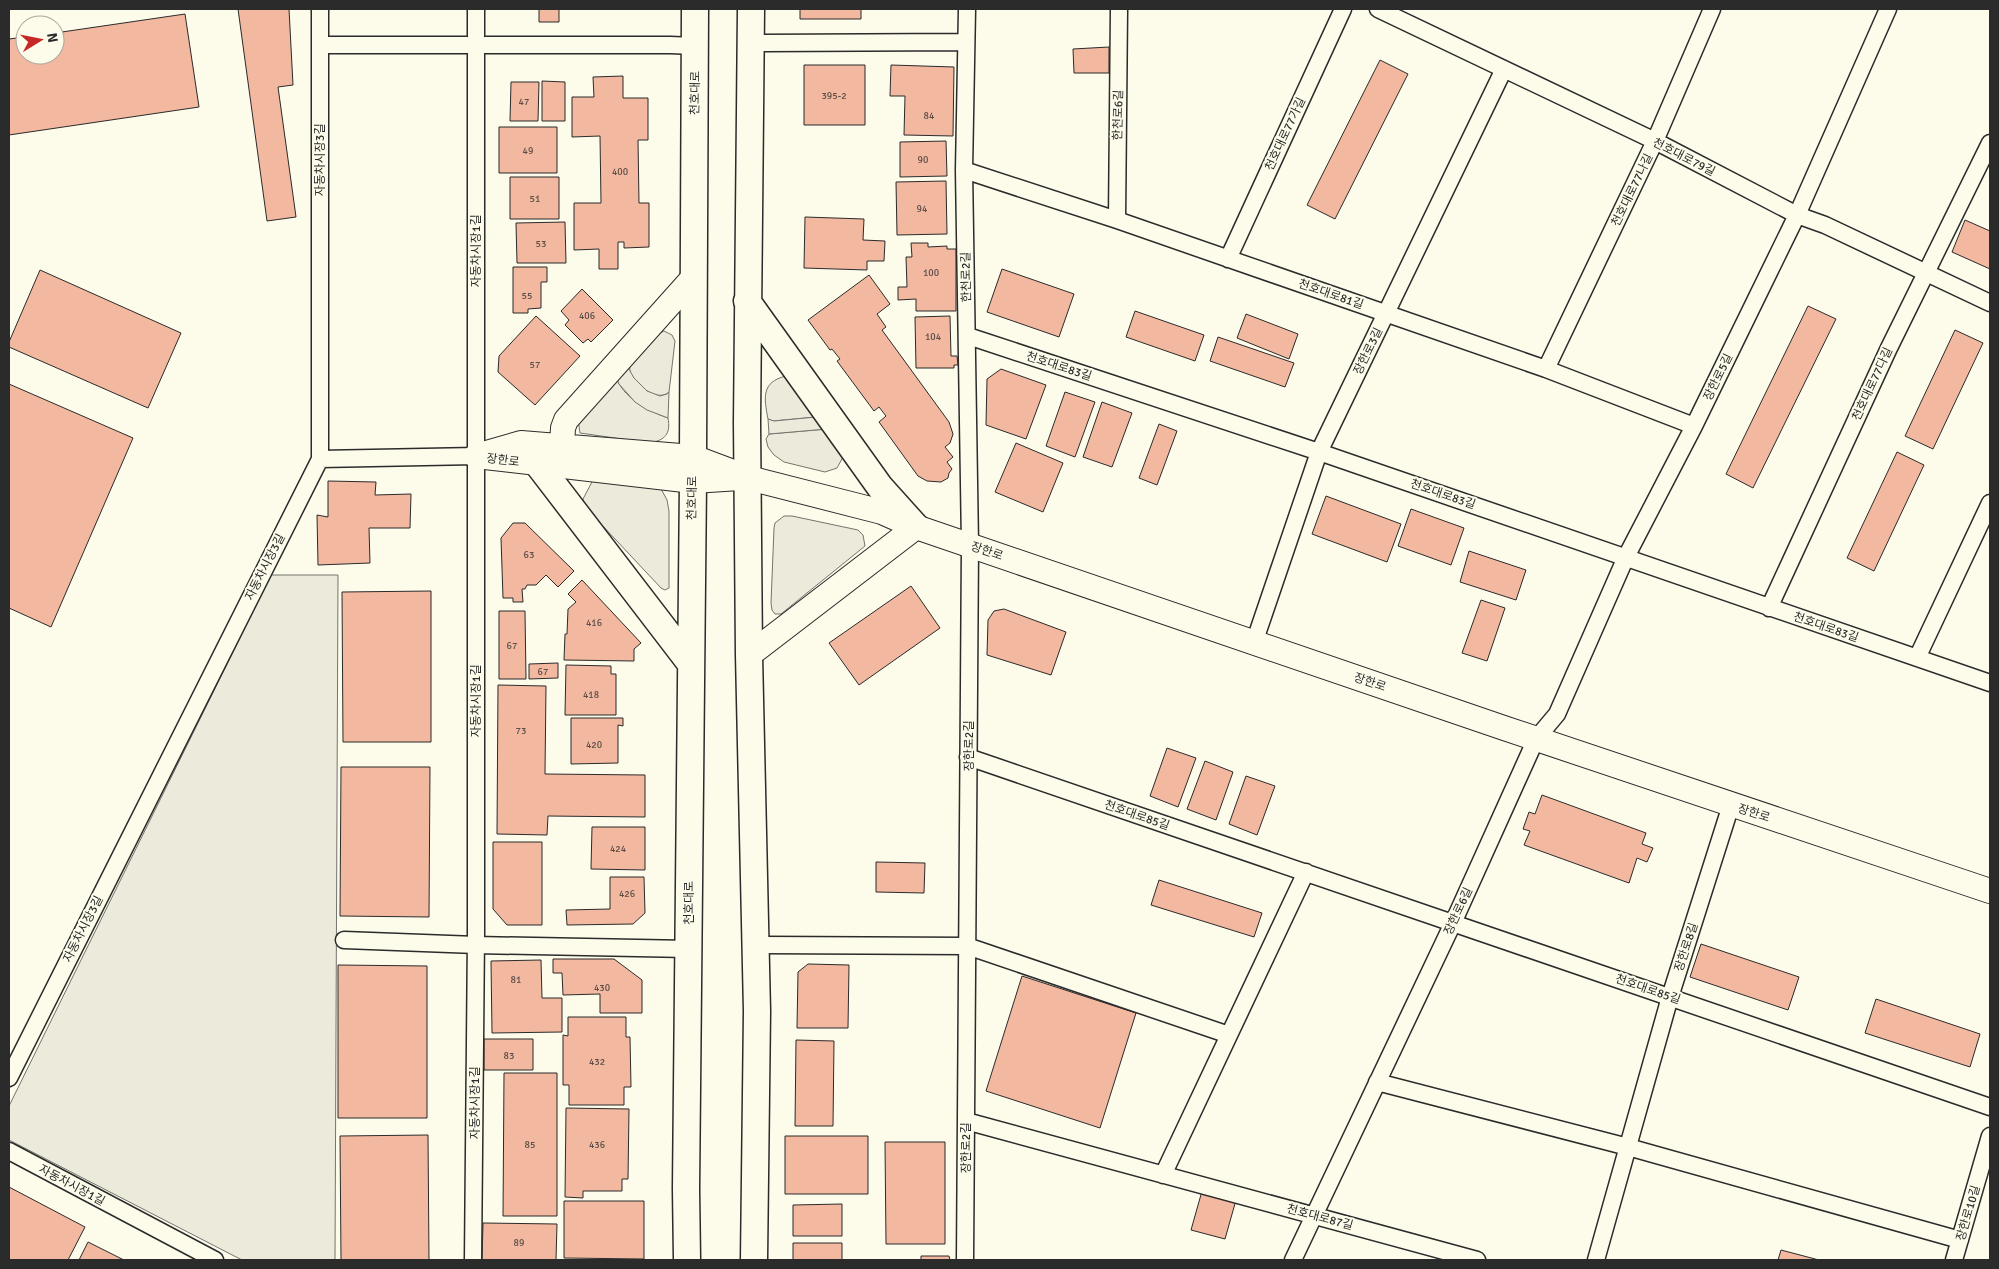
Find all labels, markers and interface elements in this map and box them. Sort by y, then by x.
north arrow [15,15,65,65]
text: N [43,32,62,44]
street label: 천호대로 [688,71,703,115]
house number: 395-2 [821,90,847,102]
street label: 한천로6길 [1111,90,1126,140]
street label: 천호대로77가길 [1262,95,1309,173]
house number: 47 [519,96,529,108]
house number: 84 [924,110,935,122]
street label: 자동차시장3길 [313,124,328,196]
street label: 천호대로79길 [1650,135,1718,180]
house number: 49 [523,145,533,157]
street label: 천호대로77나길 [1608,151,1657,229]
house number: 90 [918,154,928,166]
house number: 400 [612,166,628,178]
house number: 51 [530,193,540,205]
house number: 94 [917,203,928,215]
street label: 자동차시장1길 [469,215,484,287]
house number: 53 [536,238,546,250]
street label: 한천로2길 [959,252,974,302]
house number: 100 [923,267,939,279]
street label: 천호대로81길 [1296,276,1366,313]
house number: 55 [522,290,532,302]
house number: 406 [579,310,595,322]
street label: 장한로3길 [1351,325,1386,377]
house number: 104 [925,331,942,343]
street label: 천호대로77다길 [1849,345,1896,423]
street label: 천호대로83길 [1024,349,1094,384]
street label: 장한로5길 [1701,351,1736,403]
house number: 57 [530,359,540,371]
street label: 장한로 [486,451,520,470]
street label: 천호대로 [685,476,700,520]
street label: 천호대로83길 [1408,476,1478,513]
street label: 자동차시장3길 [242,531,289,603]
street label: 장한로 [969,539,1005,564]
house number: 63 [524,549,534,561]
street label: 천호대로83길 [1791,609,1861,646]
house number: 416 [586,617,602,629]
house number: 67 [507,640,517,652]
street label: 자동차시장1길 [469,665,484,737]
house number: 67 [538,666,548,678]
street label: 장한로 [1352,670,1388,695]
house number: 418 [583,689,599,701]
street label: 장한로2길 [962,721,977,771]
house number: 73 [516,725,526,737]
house number: 420 [586,739,602,751]
street label: 천호대로85길 [1102,797,1172,834]
street label: 장한로 [1736,801,1772,826]
house number: 424 [610,843,627,855]
street label: 천호대로 [682,881,697,925]
street label: 장한로6길 [1441,885,1476,937]
house number: 426 [619,888,635,900]
street label: 자동차시장3길 [60,893,107,965]
street label: 장한로8길 [1672,921,1701,974]
street label: 천호대로85길 [1613,971,1683,1008]
house number: 81 [511,974,521,986]
house number: 430 [594,982,610,994]
house number: 83 [504,1050,514,1062]
house number: 432 [589,1056,605,1068]
street label: 자동차시장1길 [468,1067,483,1139]
street label: 장한로2길 [959,1123,974,1173]
house number: 85 [525,1139,535,1151]
house number: 436 [589,1139,605,1151]
street label: 자동차시장1길 [36,1162,107,1209]
street label: 장한로10길 [1953,1184,1984,1243]
street label: 천호대로87길 [1285,1201,1355,1234]
house number: 89 [514,1237,524,1249]

